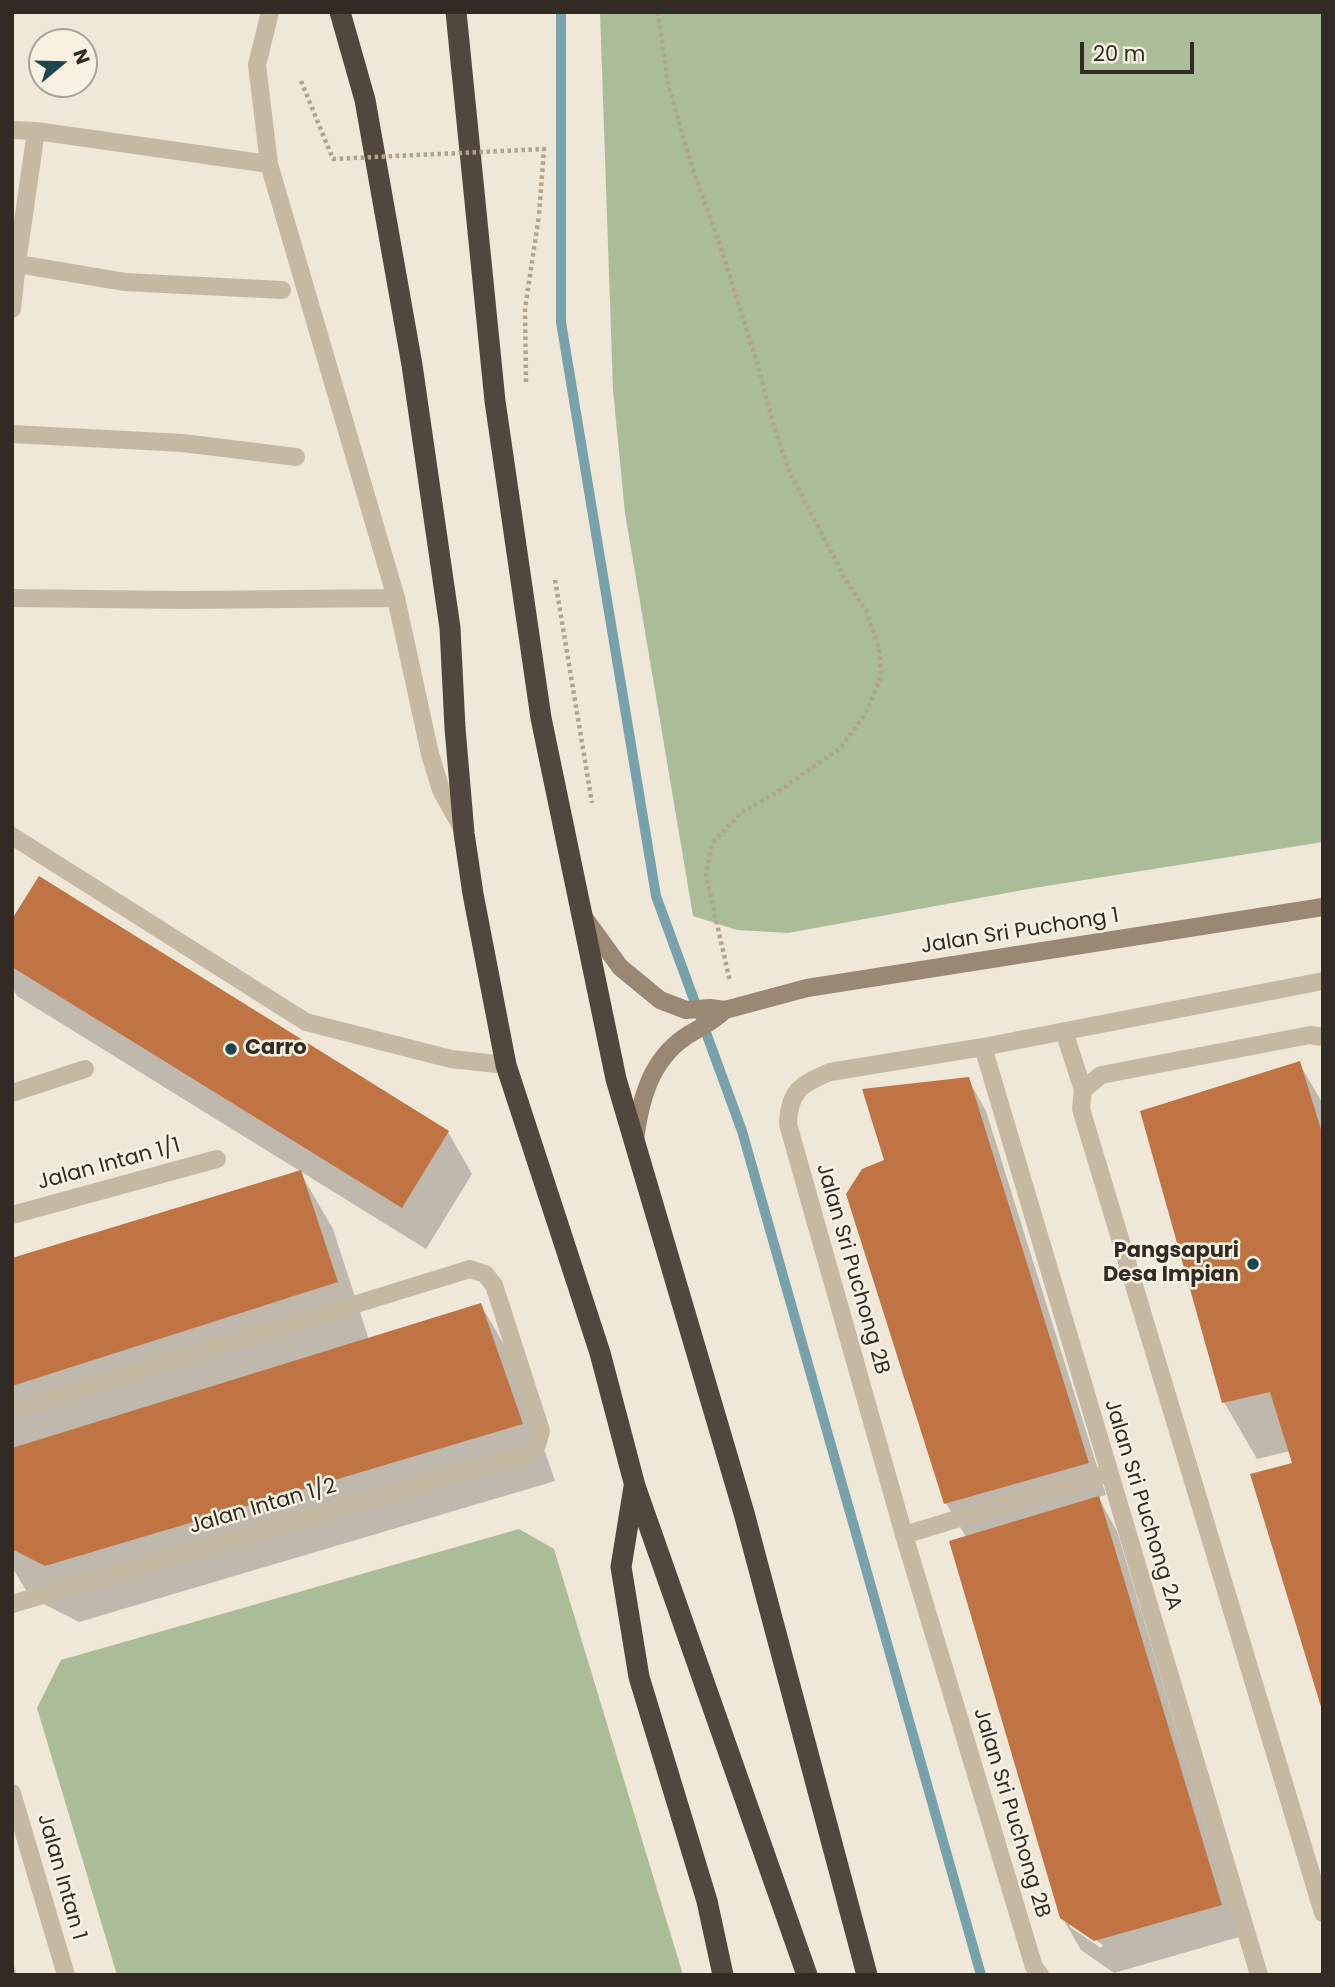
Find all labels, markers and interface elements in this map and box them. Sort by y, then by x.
north arrow [28,28,98,98]
scale bar [1083,28,1197,72]
text: 20 m [1093,39,1146,68]
text: N [66,45,97,68]
street label: Jalan Sri Puchong 1 [919,904,1121,960]
place label: Carro [245,1036,307,1062]
marker: Carro [223,1041,239,1057]
street label: Jalan Intan 1/1 [35,1134,183,1196]
street label: Jalan Sri Puchong 2B [810,1161,894,1377]
place label: Pangsapuri Desa Impian [1103,1239,1239,1289]
marker: Pangsapuri Desa Impian [1245,1256,1261,1272]
street label: Jalan Sri Puchong 2A [1098,1396,1186,1614]
street label: Jalan Intan 1/2 [186,1474,340,1540]
street label: Jalan Sri Puchong 2B [967,1705,1055,1921]
street label: Jalan Intan 1 [31,1811,91,1943]

